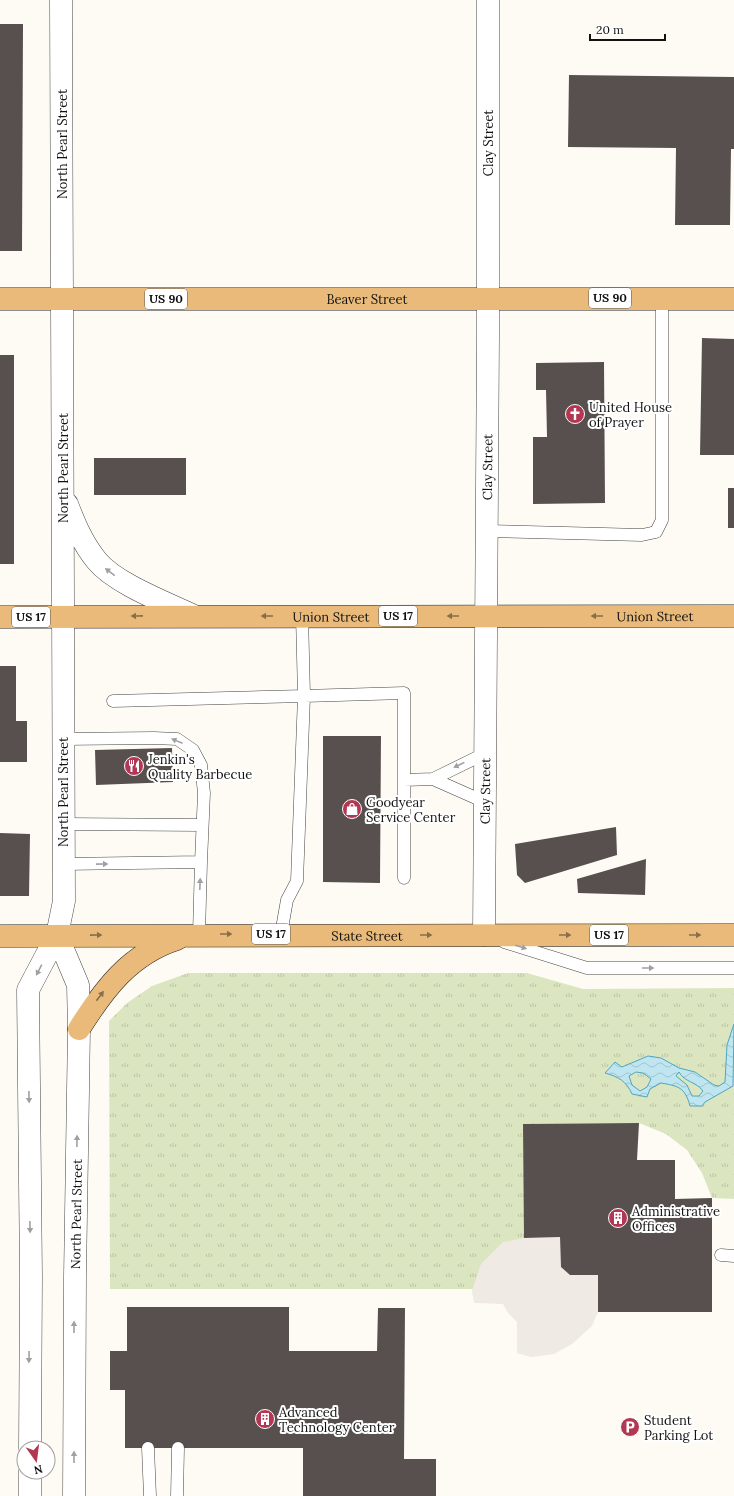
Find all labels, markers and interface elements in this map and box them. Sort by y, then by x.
scale bar [590,16,665,42]
text: 20 m [596,22,624,37]
street label: North Pearl Street [54,89,71,199]
street label: Clay Street [480,110,497,176]
road number: US 90 [589,288,631,308]
road number: US 90 [145,289,187,309]
street label: Beaver Street [326,291,408,308]
place label: United House of Prayer [589,399,672,431]
church icon: United House of Prayer [564,403,586,425]
street label: North Pearl Street [55,413,72,523]
street label: Clay Street [479,434,496,500]
one-way arrow [105,568,116,576]
road number: US 17 [379,606,417,626]
road number: US 17 [12,607,50,627]
street label: Union Street [292,608,370,626]
street label: Union Street [616,608,694,625]
one-way arrow [130,613,143,619]
one-way arrow [260,613,273,619]
one-way arrow [446,613,459,619]
one-way arrow [590,613,603,619]
street label: North Pearl Street [55,737,72,847]
one-way arrow [171,738,183,744]
place label: Jenkin's Quality Barbecue [147,751,252,783]
restaurant icon: Jenkin's Quality Barbecue [123,755,145,777]
street label: Clay Street [477,758,494,824]
one-way arrow [453,762,465,769]
place label: Goodyear Service Center [366,794,456,826]
shop icon: Goodyear Service Center [341,798,363,820]
one-way arrow [96,861,109,867]
one-way arrow [197,878,204,890]
road number: US 17 [252,924,290,944]
road number: US 17 [590,925,628,945]
street label: State Street [331,927,403,945]
one-way arrow [220,931,233,937]
one-way arrow [90,932,103,938]
one-way arrow [420,932,433,938]
one-way arrow [559,932,572,938]
one-way arrow [689,932,702,938]
one-way arrow [516,944,528,950]
one-way arrow [36,964,42,976]
one-way arrow [642,965,655,971]
one-way arrow [96,991,104,1002]
one-way arrow [26,1091,32,1104]
one-way arrow [74,1134,80,1147]
street label: North Pearl Street [67,1159,86,1269]
place label: Administrative Offices [631,1203,720,1235]
building icon: Administrative Offices [607,1207,629,1229]
one-way arrow [27,1221,34,1233]
one-way arrow [71,1320,77,1333]
one-way arrow [26,1351,32,1364]
place label: Advanced Technology Center [278,1404,395,1436]
building icon: Advanced Technology Center [254,1408,276,1430]
place label: Student Parking Lot [644,1412,713,1444]
parking icon: Student Parking Lot [619,1416,641,1438]
north arrow [16,1440,56,1480]
one-way arrow [71,1450,77,1463]
text: N [32,1462,44,1478]

